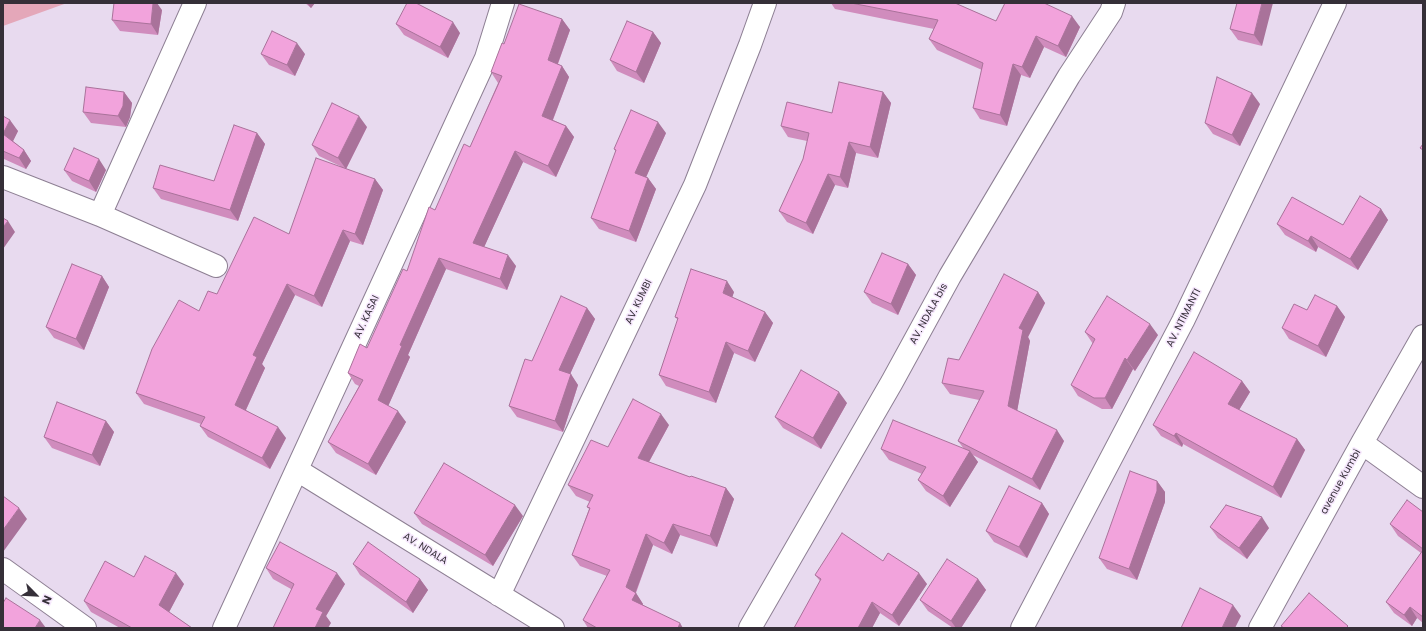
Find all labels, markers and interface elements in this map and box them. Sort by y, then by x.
street label: AV. KUMBI [623,278,655,326]
street label: AV. NDALA bis [907,282,951,346]
street label: AV. NTIMANTI [1164,287,1204,349]
street label: AV. KASAI [352,294,382,340]
street label: avenue Kumbi [1318,448,1364,516]
street label: AV. NDALA [401,531,449,567]
north arrow [16,575,56,615]
text: N [38,593,56,607]

